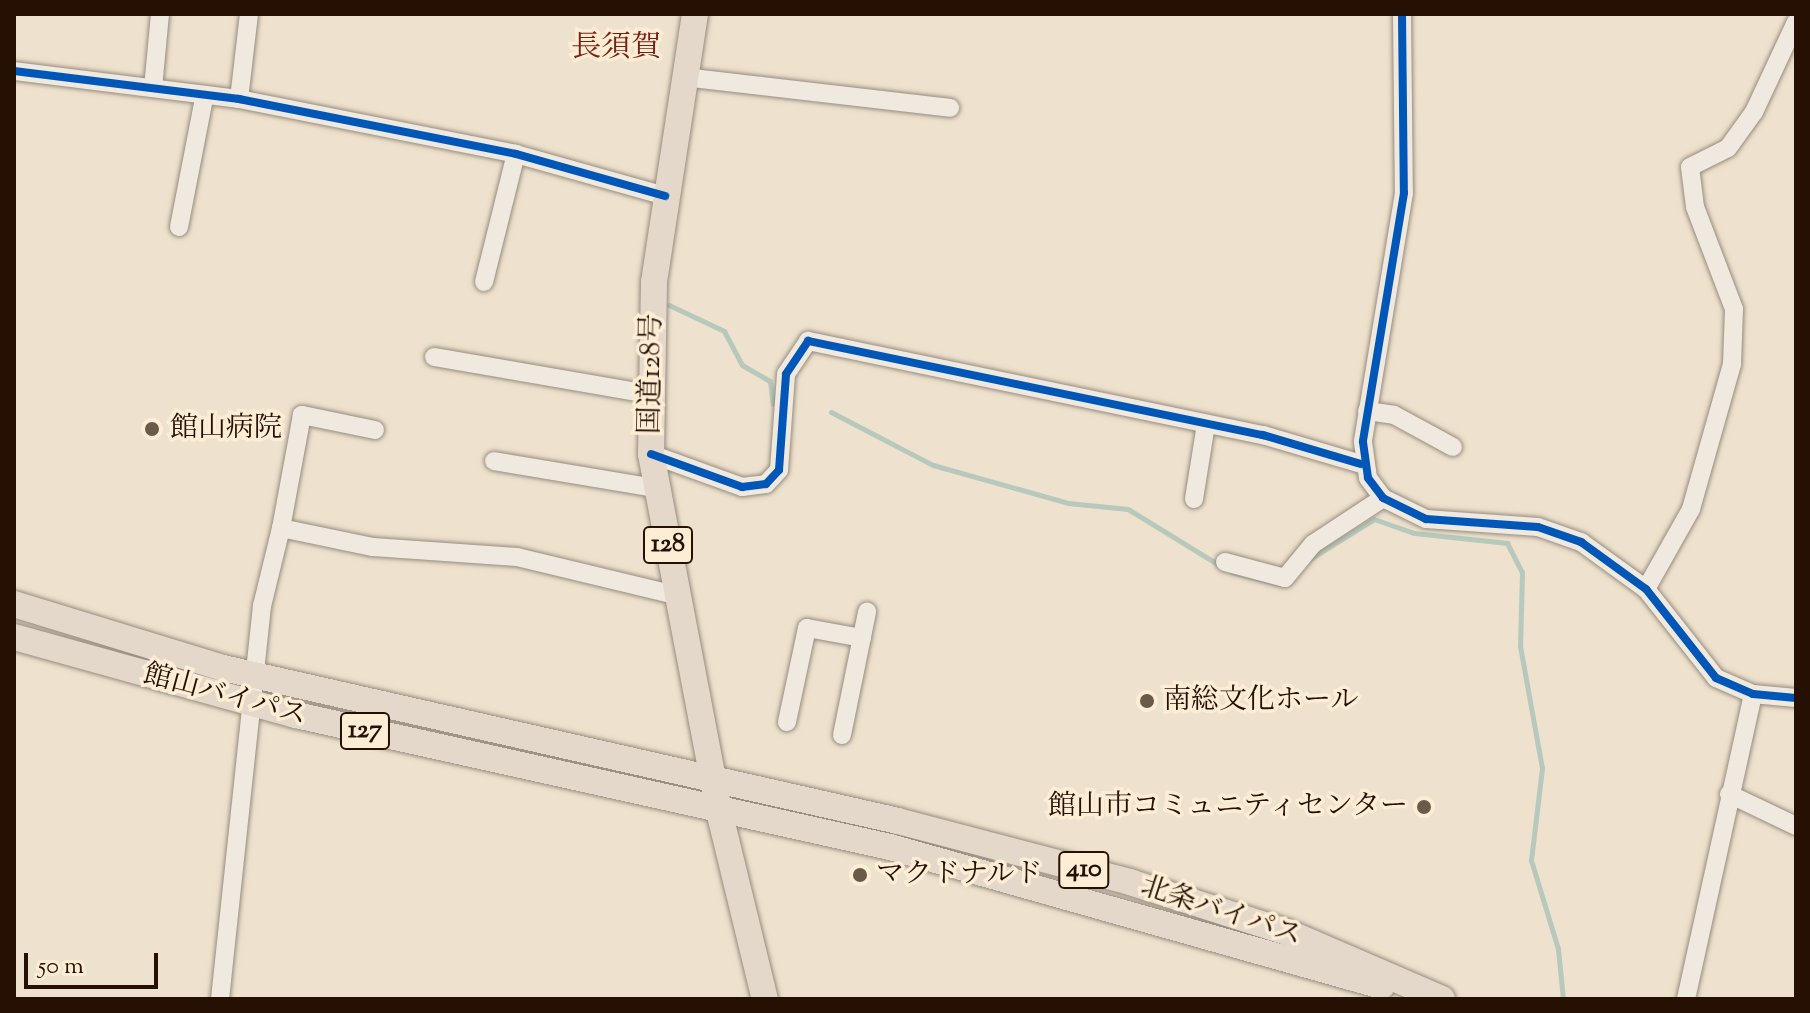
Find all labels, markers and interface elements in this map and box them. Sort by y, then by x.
district label: 長須賀 [571,31,661,67]
street label: 国道128号 [634,313,670,435]
place label: 館山病院 [170,412,282,446]
marker: 館山病院 [141,418,163,440]
road number: 128 [642,523,694,567]
street label: 館山バイパス [140,658,310,734]
place label: 南総文化ホール [1163,684,1359,718]
marker: 南総文化ホール [1138,692,1156,710]
road number: 127 [339,709,391,753]
place label: 館山市コミュニティセンター [1044,790,1408,824]
marker: 館山市コミュニティセンター [1415,798,1433,816]
road number: 410 [1058,848,1110,892]
place label: マクドナルド [876,858,1044,892]
marker: マクドナルド [851,866,869,884]
street label: 北条バイパス [1136,870,1306,954]
scale bar [28,937,162,987]
text: 50 m [38,950,84,984]

